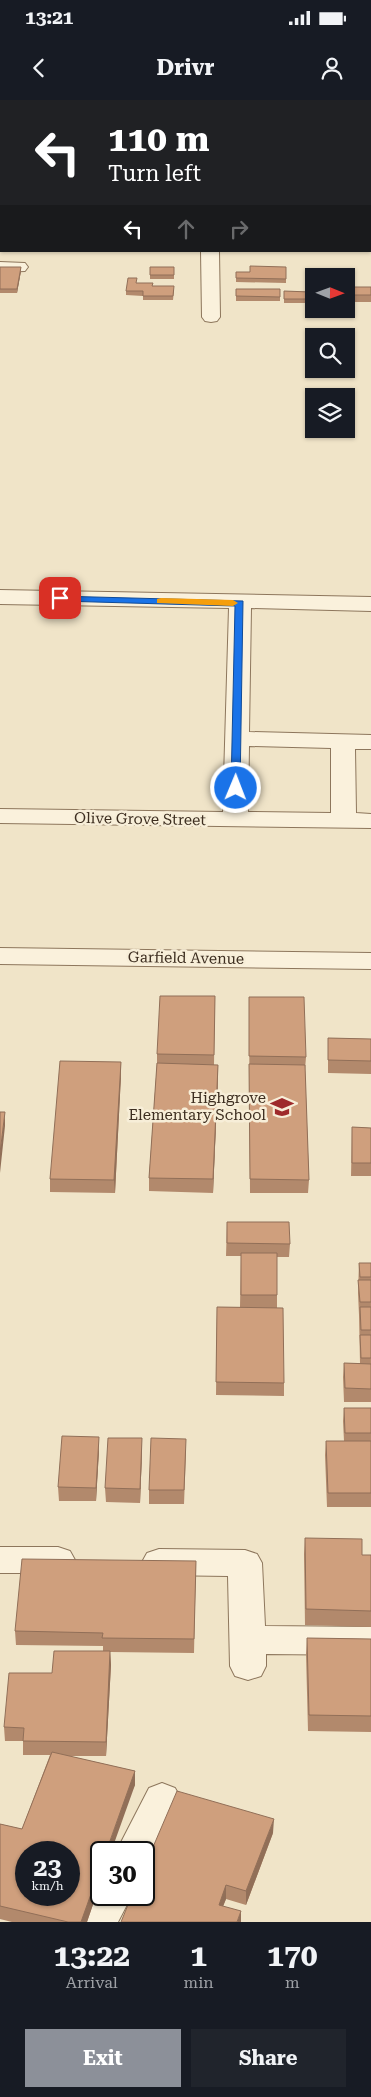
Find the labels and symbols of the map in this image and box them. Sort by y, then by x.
north arrow [305,268,355,318]
pin [39,577,81,619]
position arrow [209,761,261,813]
street label: Olive Grove Street [74,809,206,829]
street label: Garfield Avenue [128,948,244,968]
place label: Highgrove Elementary School [128,1089,266,1124]
school or university icon: Highgrove Elementary School [269,1094,295,1120]
speed limit sign: 30 [90,1841,155,1906]

